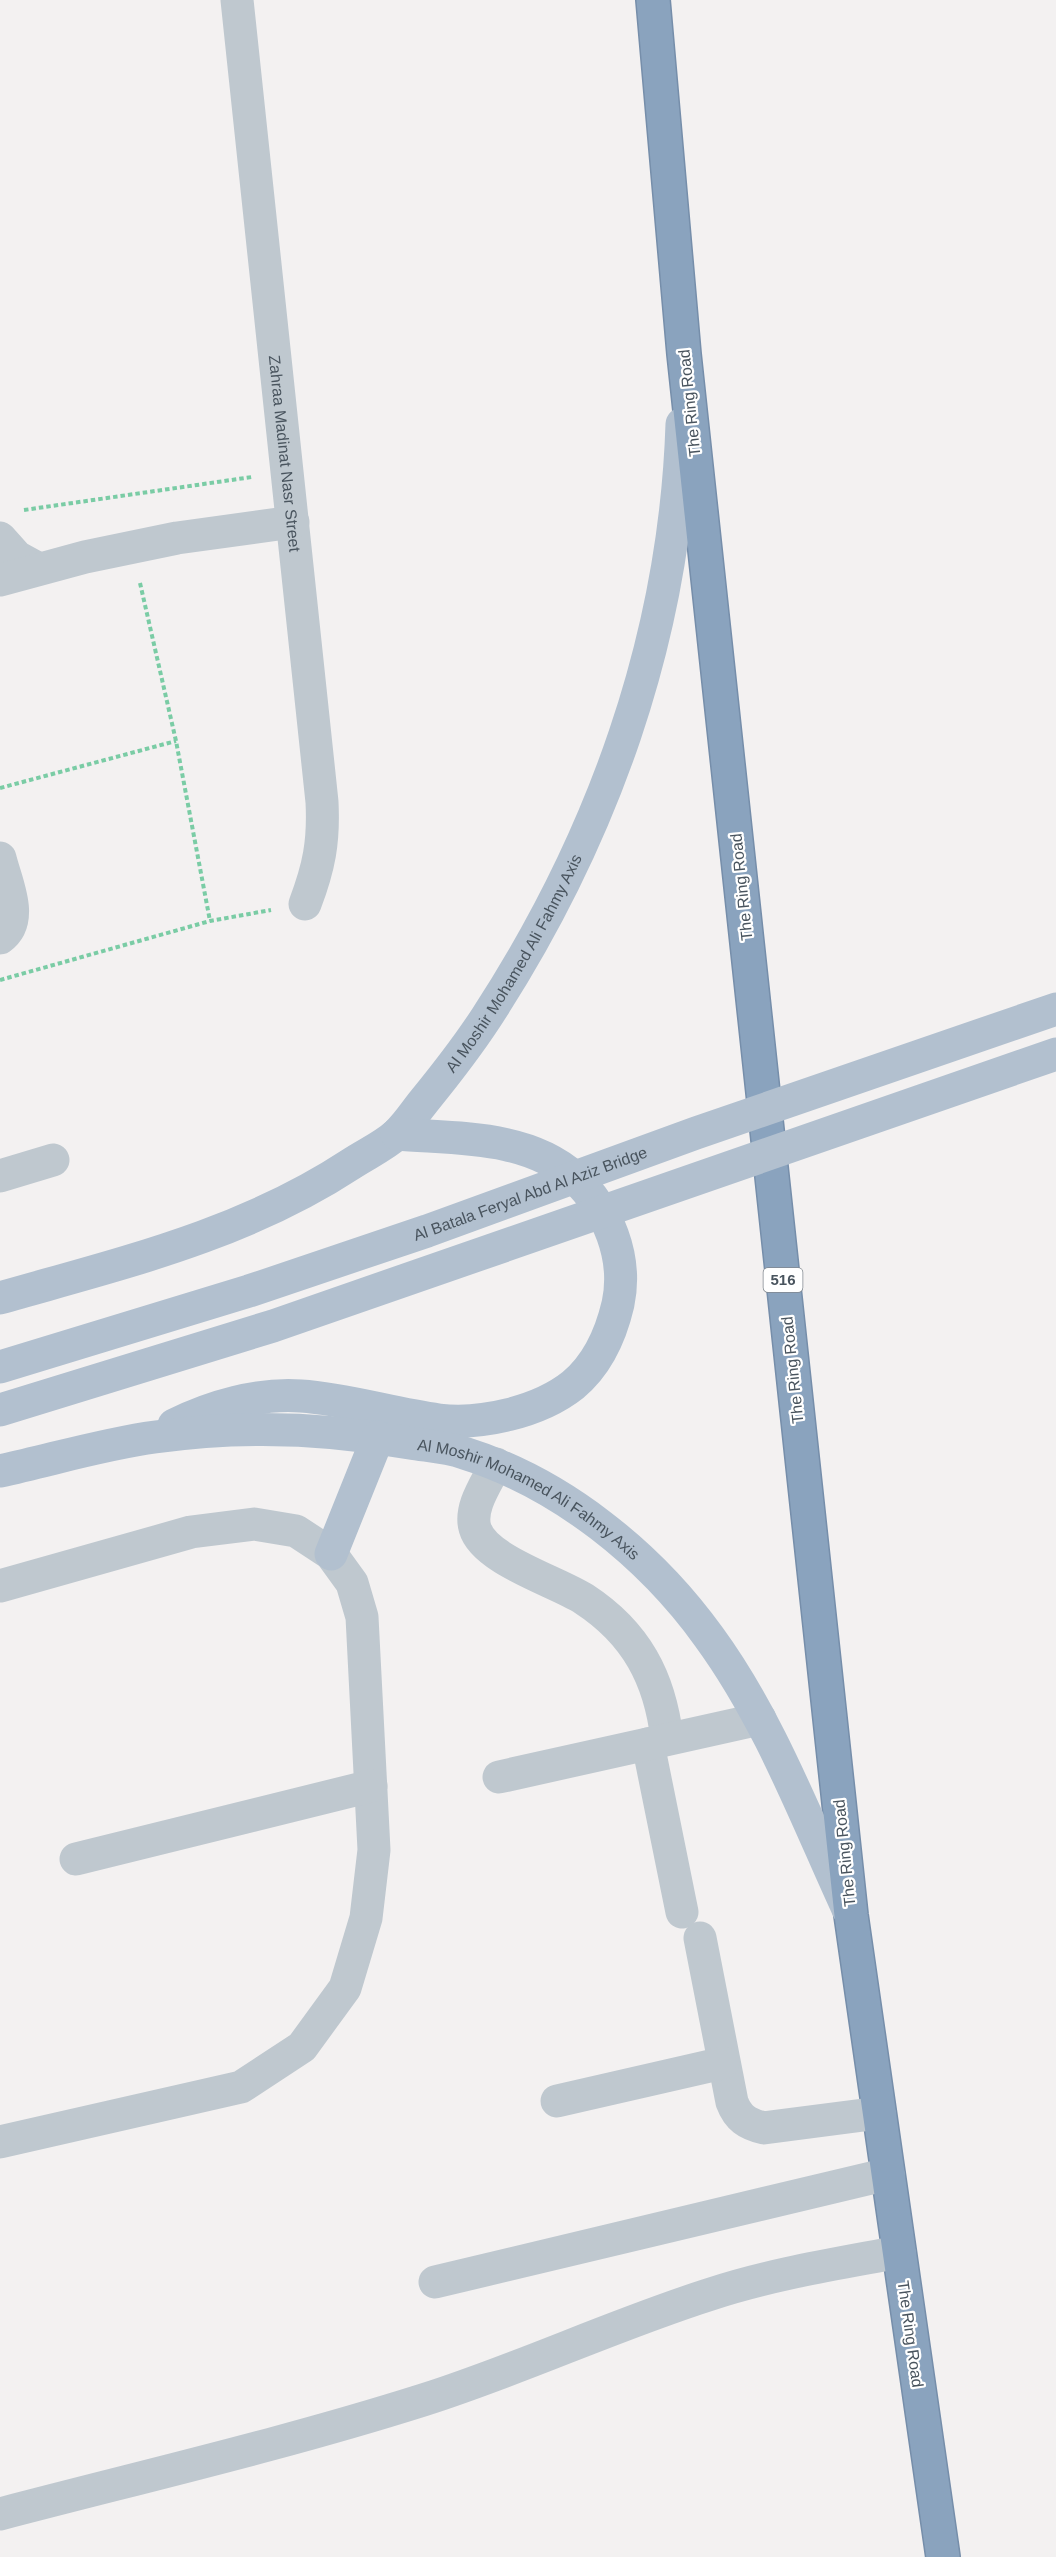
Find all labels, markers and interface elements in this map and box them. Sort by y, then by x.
street label: The Ring Road [675,349,704,457]
street label: Zahraa Madinat Nasr Street [266,354,303,553]
street label: The Ring Road [727,833,756,941]
street label: Al Moshir Mohamed Ali Fahmy Axis [442,852,585,1076]
street label: Al Batala Feryal Abd Al Aziz Bridge [411,1144,650,1244]
road number: 516 [764,1268,802,1292]
street label: The Ring Road [778,1316,807,1424]
street label: Al Moshir Mohamed Ali Fahmy Axis [416,1436,643,1563]
street label: The Ring Road [830,1799,859,1907]
street label: The Ring Road [895,2280,926,2389]

